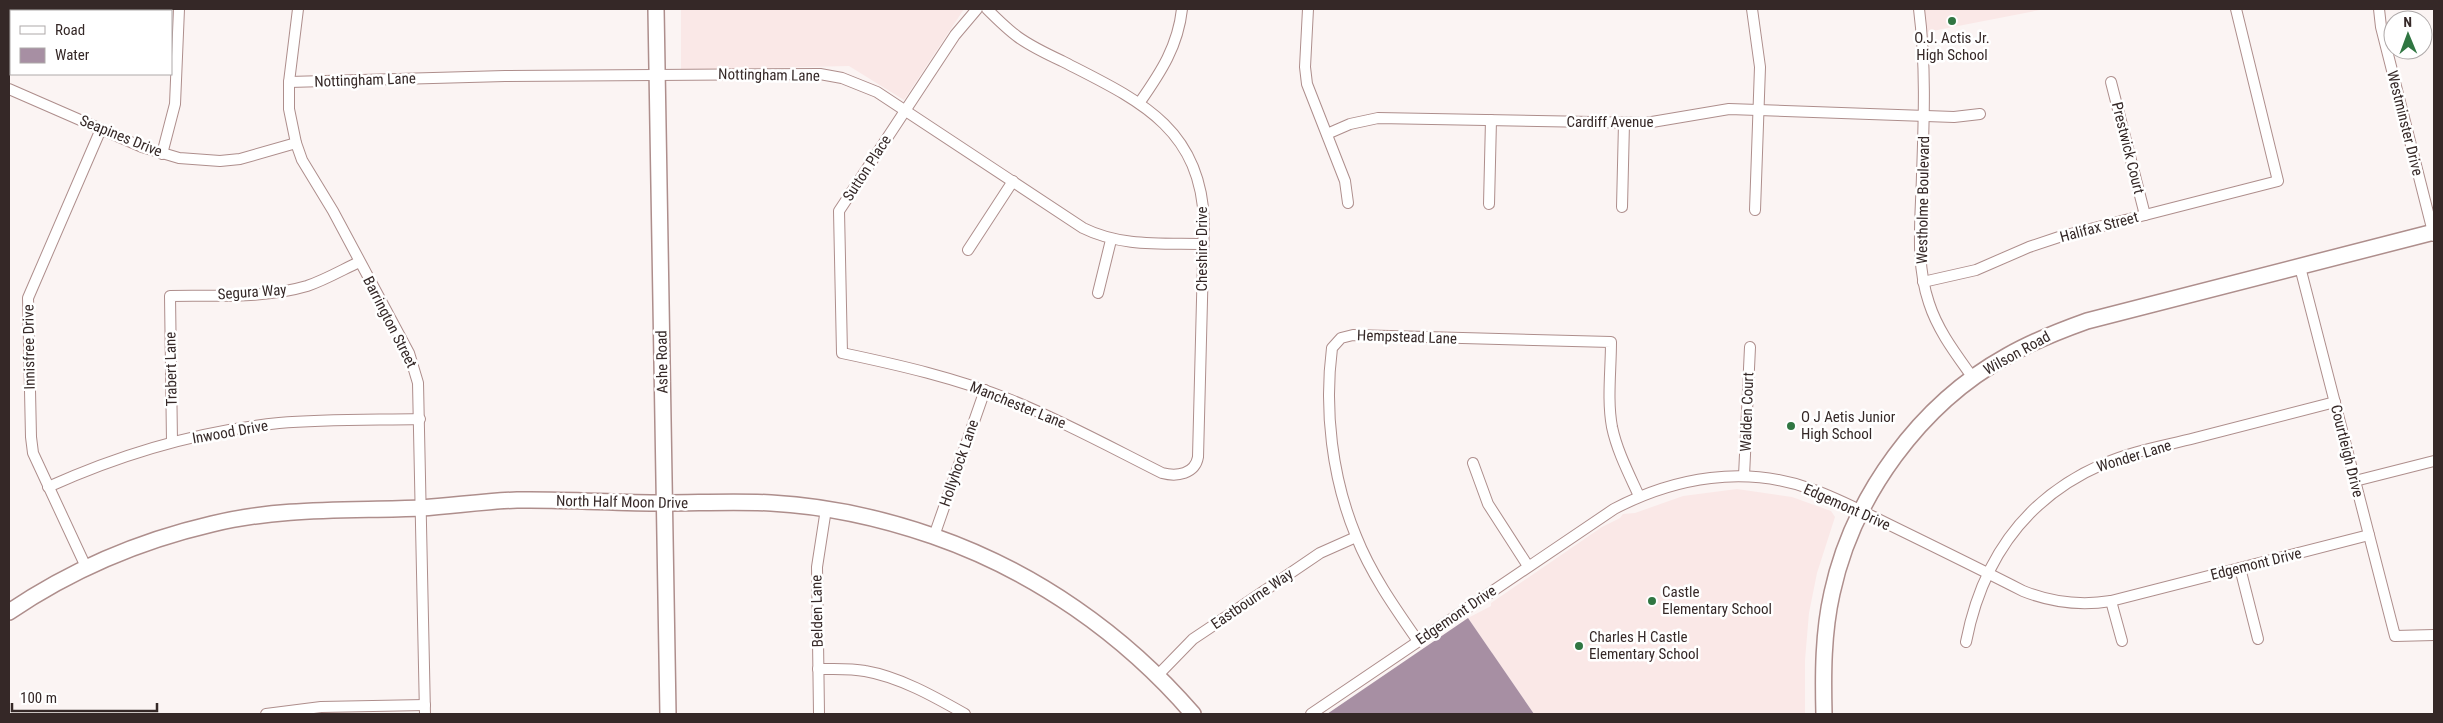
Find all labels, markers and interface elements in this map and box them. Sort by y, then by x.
legend [10,10,172,75]
north arrow [2383,10,2433,60]
text: N [2403,14,2412,30]
marker: O.J. Actis Jr. High School [1946,15,1958,27]
text: Road [55,21,85,39]
place label: O.J. Actis Jr. High School [1914,29,1990,64]
text: Water [55,46,90,64]
street label: Nottingham Lane [718,65,820,85]
street label: Nottingham Lane [314,69,416,91]
street label: Westminster Drive [2383,69,2427,177]
street label: Prestwick Court [2108,100,2148,196]
street label: Seapines Drive [77,111,165,161]
street label: Cardiff Avenue [1566,113,1654,131]
street label: Sutton Place [839,132,895,204]
street label: Westholme Boulevard [1913,136,1933,264]
street label: Cheshire Drive [1193,206,1211,292]
street label: Halifax Street [2058,208,2140,246]
street label: Barrington Street [359,273,421,371]
street label: Segura Way [217,281,287,303]
street label: Innisfree Drive [19,304,39,390]
street label: Hempstead Lane [1357,326,1457,348]
street label: Wilson Road [1980,327,2054,379]
street label: Ashe Road [652,330,672,394]
street label: Trabert Lane [161,332,181,406]
street label: Walden Court [1737,372,1757,452]
street label: Manchester Lane [967,378,1069,432]
street label: Courtleigh Drive [2327,403,2367,499]
place label: O J Aetis Junior High School [1801,408,1896,443]
street label: Inwood Drive [191,416,269,448]
street label: Hollyhock Lane [936,417,982,509]
marker: O J Aetis Junior High School [1785,420,1797,432]
street label: Wonder Lane [2094,436,2174,476]
street label: Edgemont Drive [1801,480,1893,534]
street label: North Half Moon Drive [556,492,688,512]
street label: Edgemont Drive [2209,544,2303,584]
street label: Eastbourne Way [1208,565,1296,633]
street label: Belden Lane [807,575,827,647]
street label: Edgemont Drive [1412,582,1500,648]
place label: Castle Elementary School [1662,583,1772,618]
marker: Castle Elementary School [1646,595,1658,607]
place label: Charles H Castle Elementary School [1589,628,1699,663]
marker: Charles H Castle Elementary School [1573,640,1585,652]
scale bar [12,680,158,712]
text: 100 m [20,689,57,707]

